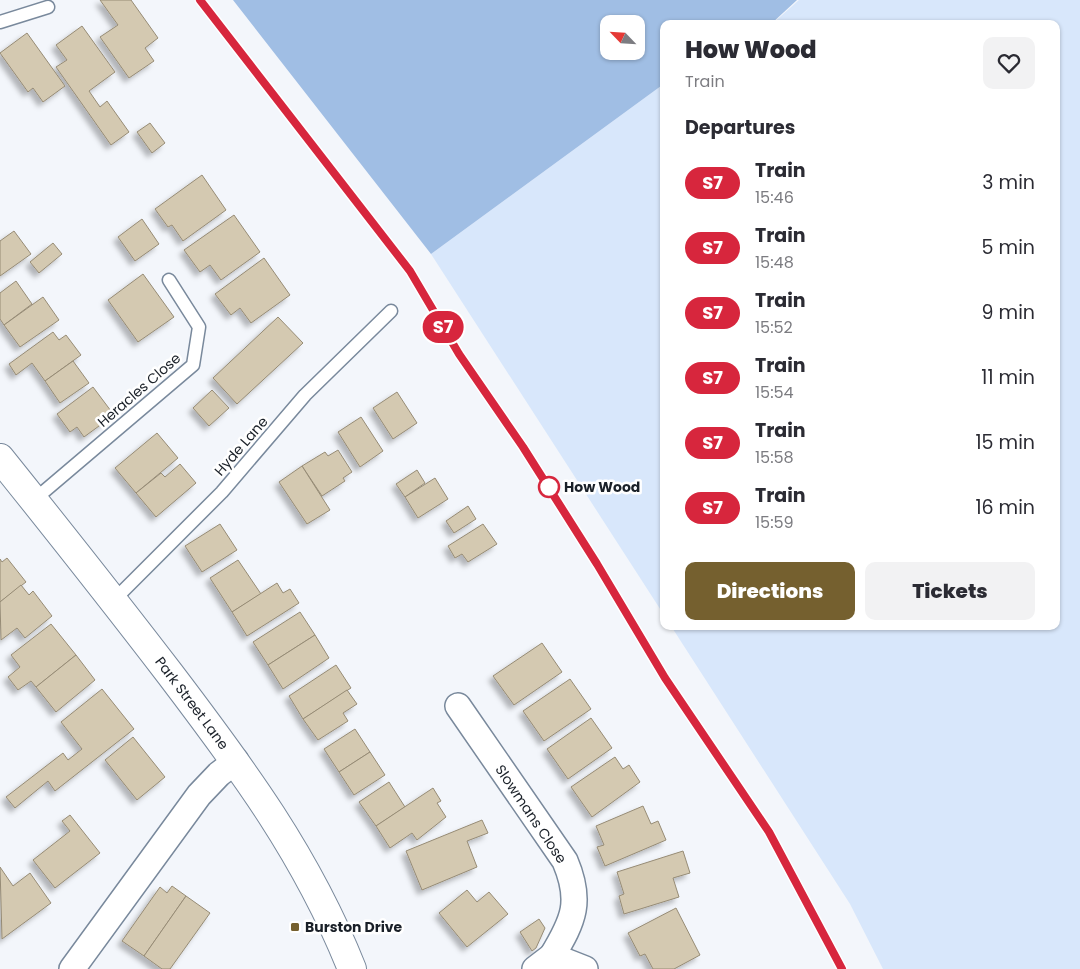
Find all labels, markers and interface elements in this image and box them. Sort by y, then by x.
north arrow [600,15,645,60]
map controls [600,15,645,60]
text: How Wood [685,33,817,66]
button: heart [983,37,1035,89]
text: Train [685,70,725,93]
text: Departures [685,114,795,141]
text: Train [755,157,806,184]
text: 3 min [982,169,1035,196]
text: S7 [702,170,723,195]
text: 15:46 [755,186,794,209]
text: Train [755,222,806,249]
text: 5 min [982,234,1035,261]
text: S7 [702,235,723,260]
text: 15:48 [755,251,794,274]
text: Train [755,287,806,314]
text: 9 min [982,299,1035,326]
text: S7 [702,300,723,325]
line badge: S7 [420,311,466,343]
text: S7 [433,314,453,339]
text: 15:52 [755,316,793,339]
street label: Heracles Close [93,348,185,432]
text: Train [755,352,806,379]
text: 11 min [981,364,1035,391]
text: S7 [702,365,723,390]
text: 15:54 [755,381,794,404]
street label: Hyde Lane [210,412,273,480]
text: Train [755,417,806,444]
text: 15 min [976,429,1035,456]
text: S7 [702,430,723,455]
text: 15:58 [755,446,794,469]
marker: How Wood [538,476,560,498]
place label: How Wood [564,477,640,497]
text: Train [755,482,806,509]
text: 16 min [975,494,1035,521]
text: S7 [702,495,723,520]
text: 15:59 [755,511,794,534]
button: Directions [685,562,855,620]
button: Tickets [865,562,1035,620]
street label: Park Street Lane [150,652,234,754]
street label: Slowmans Close [490,761,572,868]
place label: Burston Drive [305,917,403,937]
marker: Burston Drive [289,921,301,933]

